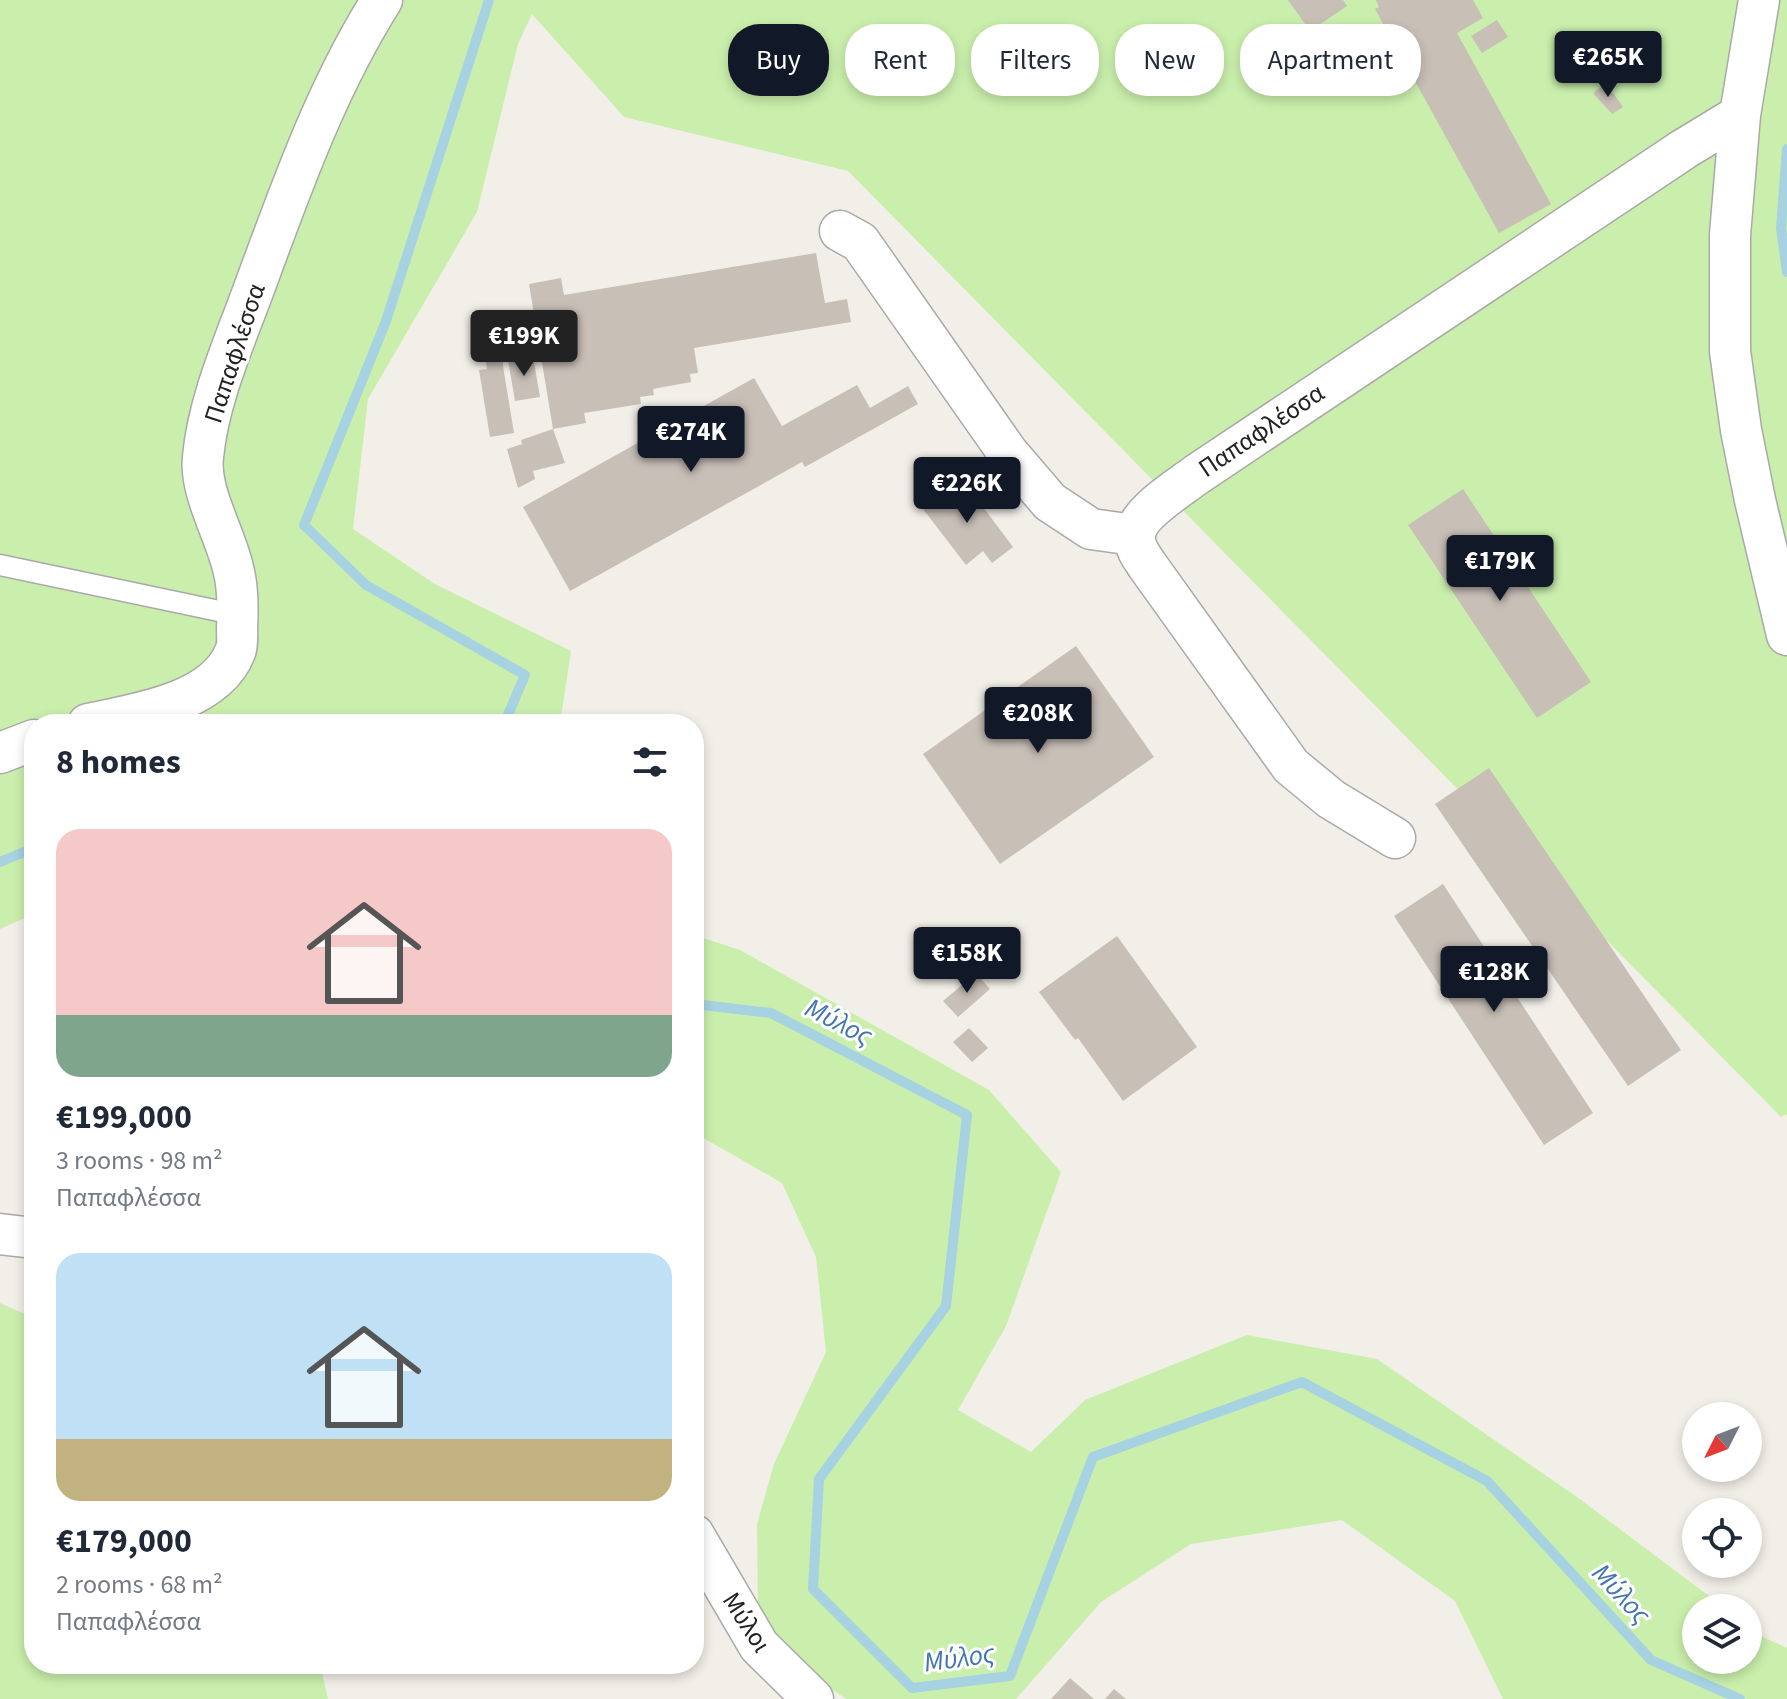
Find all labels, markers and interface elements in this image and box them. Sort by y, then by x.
chip: Buy [728,24,829,96]
chip: Rent [845,24,955,96]
chip: Filters [971,24,1099,96]
chip: New [1115,24,1224,96]
chip: Apartment [1240,24,1421,96]
pin: €265K [1552,31,1664,99]
text: €265K [1573,38,1643,75]
street label: Παπαφλέσσα [194,278,275,428]
pin: €199K [468,310,580,378]
text: €199K [489,317,559,354]
street label: Παπαφλέσσα [1191,374,1332,486]
pin: €274K [635,406,747,474]
text: €274K [656,413,726,450]
pin: €226K [911,457,1023,525]
text: €226K [932,464,1002,501]
pin: €179K [1444,535,1556,603]
text: €179K [1465,542,1535,579]
pin: €208K [982,687,1094,755]
text: €208K [1003,694,1073,731]
text: 8 homes [56,738,181,787]
icon: filters [628,740,672,784]
icon: home [292,881,436,1025]
pin: €158K [911,927,1023,995]
text: €158K [932,934,1002,971]
pin: €128K [1438,946,1550,1014]
text: €128K [1459,953,1529,990]
water label: Μύλος [798,988,880,1056]
text: €199,000 [56,1093,192,1142]
text: 3 rooms · 98 m² [56,1142,223,1179]
text: Παπαφλέσσα [56,1179,201,1216]
icon: home [292,1305,436,1449]
north arrow [1682,1402,1762,1482]
map controls [1682,1402,1762,1674]
button: locate [1682,1498,1762,1578]
text: €179,000 [56,1517,192,1566]
water label: Μύλος [1582,1554,1661,1634]
text: 2 rooms · 68 m² [56,1566,223,1603]
street label: Μύλοι [713,1585,780,1660]
button: layers [1682,1594,1762,1674]
text: Παπαφλέσσα [56,1603,201,1640]
water label: Μύλος [921,1633,998,1683]

